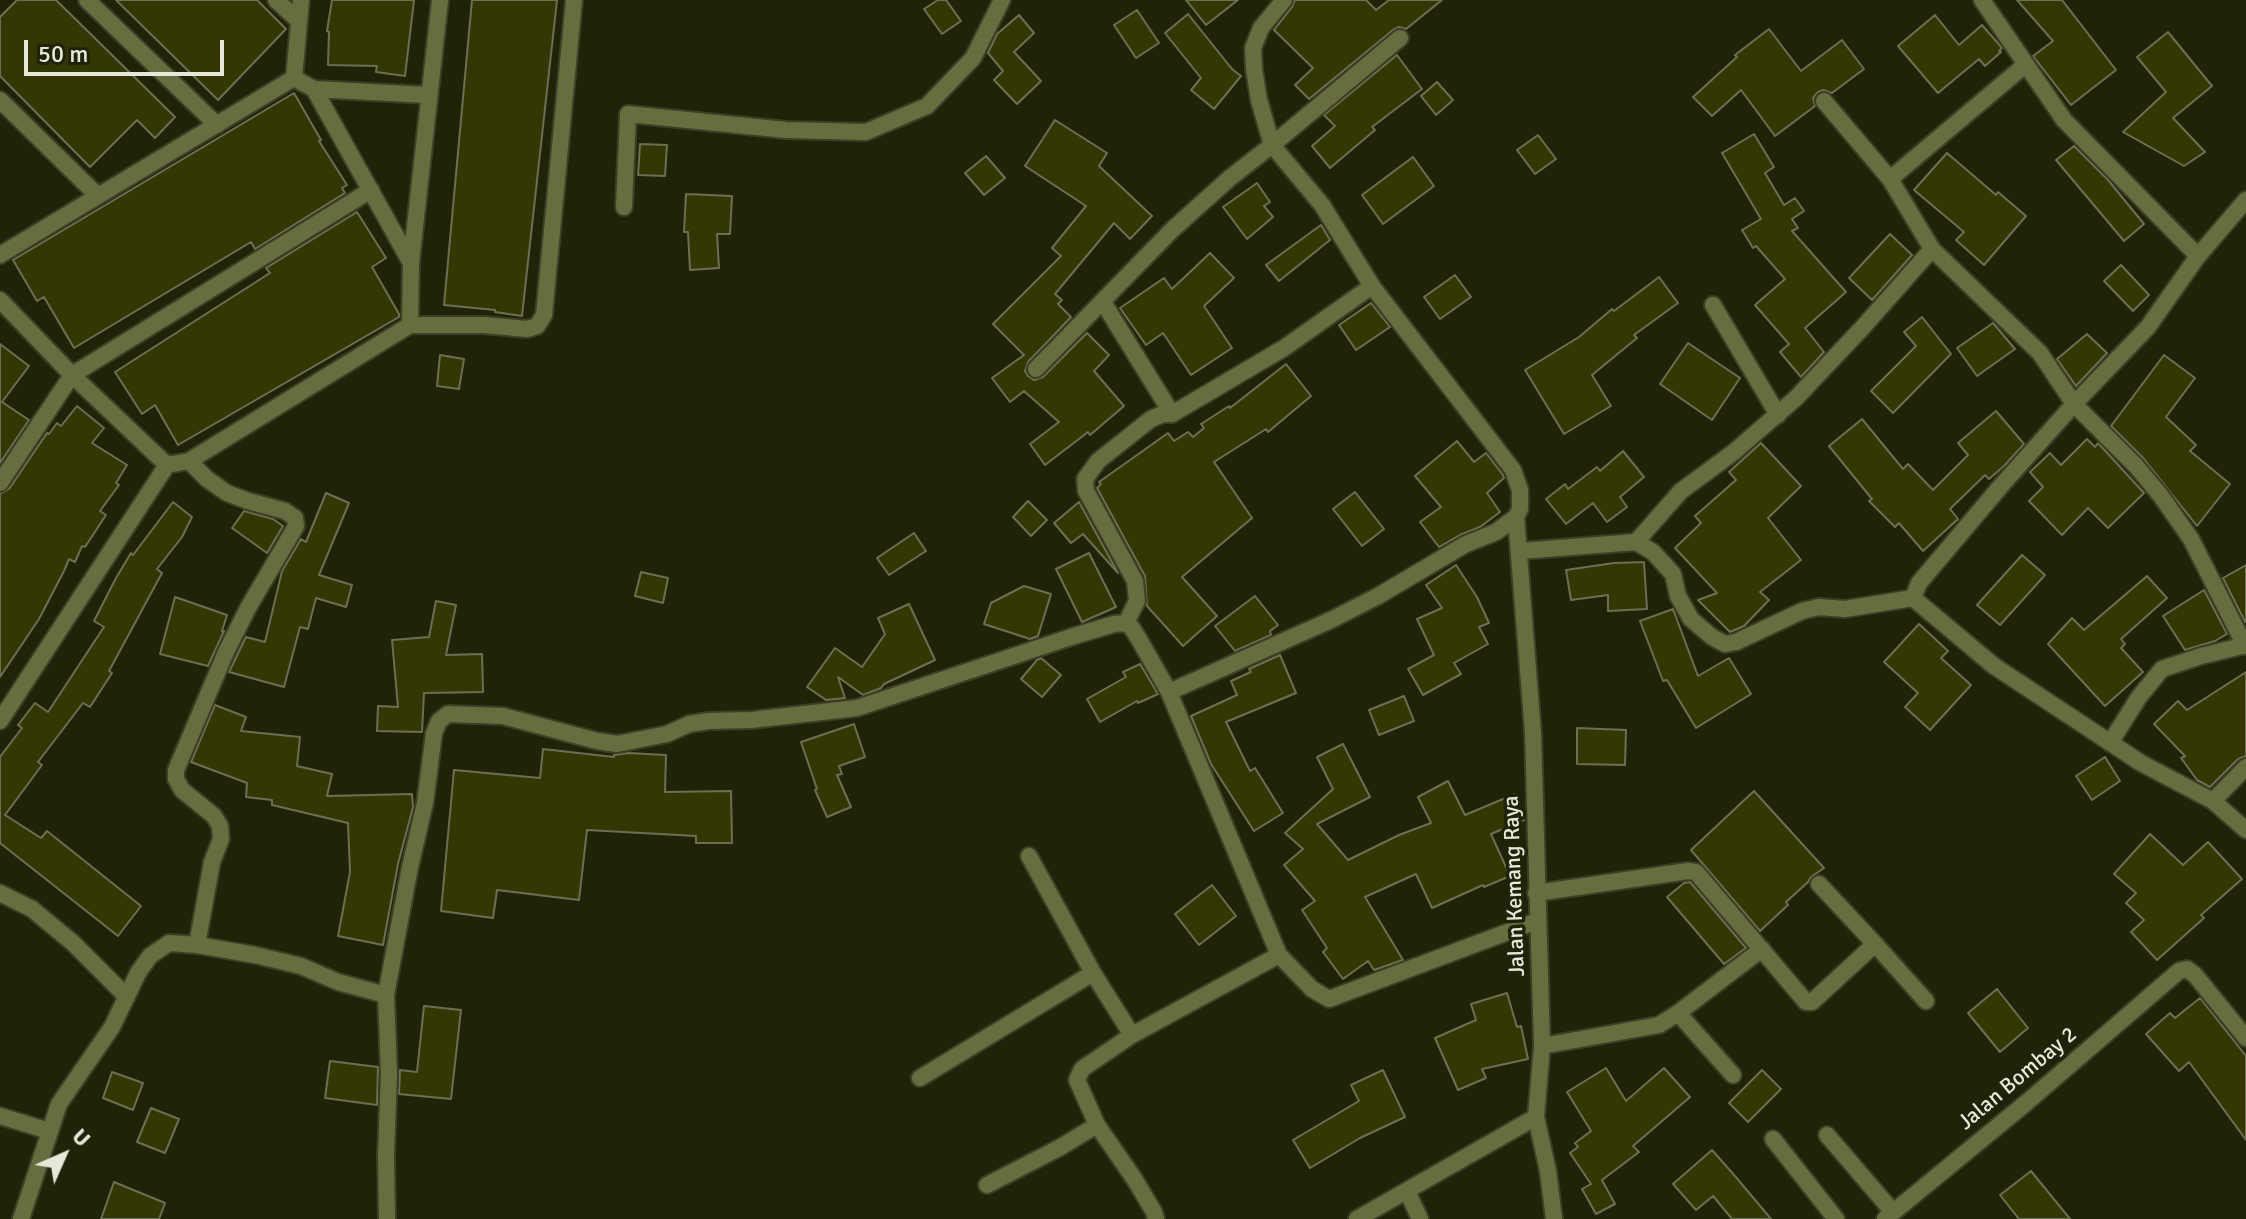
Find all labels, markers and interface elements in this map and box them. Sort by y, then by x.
scale bar [28,24,228,74]
text: 50 m [38,39,88,69]
street label: Jalan Kemang Raya [1499,795,1531,977]
street label: Jalan Bombay 2 [1953,1022,2083,1136]
north arrow [24,1115,104,1195]
text: U [67,1123,96,1152]

